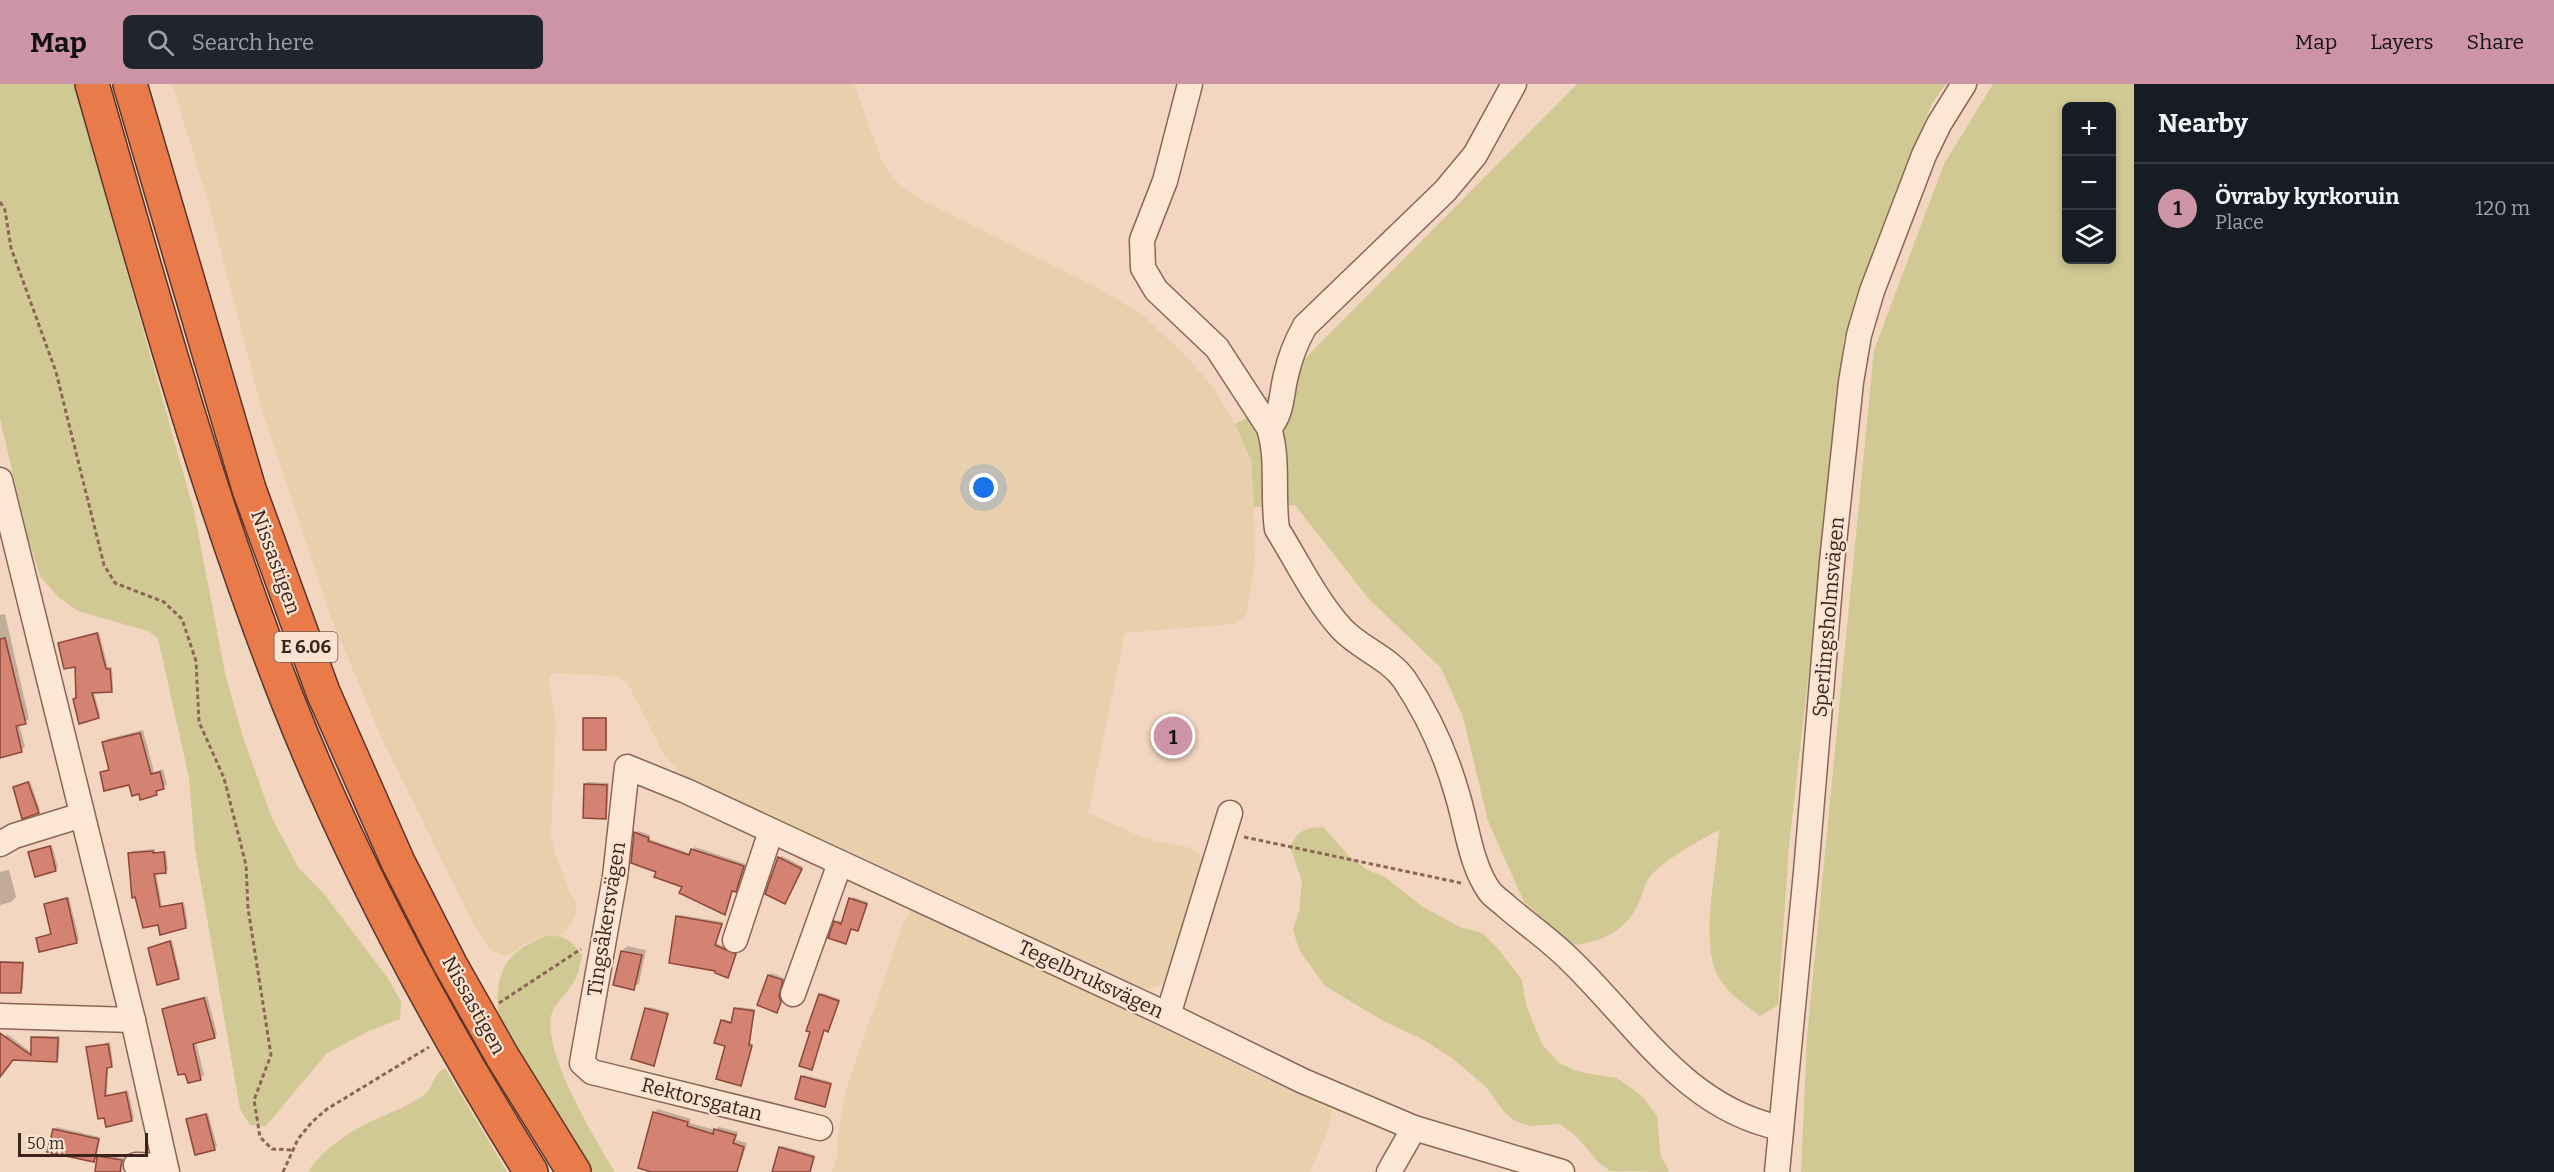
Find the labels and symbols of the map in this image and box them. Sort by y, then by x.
your location [969,473,998,502]
street label: Nissastigen [246,507,306,618]
street label: Sperlingsholmsvägen [1807,515,1849,718]
road number: E 6.06 [274,632,338,662]
pin: 1 [1154,714,1192,758]
street label: Tingsåkersvägen [582,840,630,998]
street label: Tegelbruksvägen [1015,935,1168,1023]
street label: Nissastigen [437,951,511,1059]
street label: Rektorsgatan [639,1072,765,1126]
scale bar [18,1130,148,1158]

